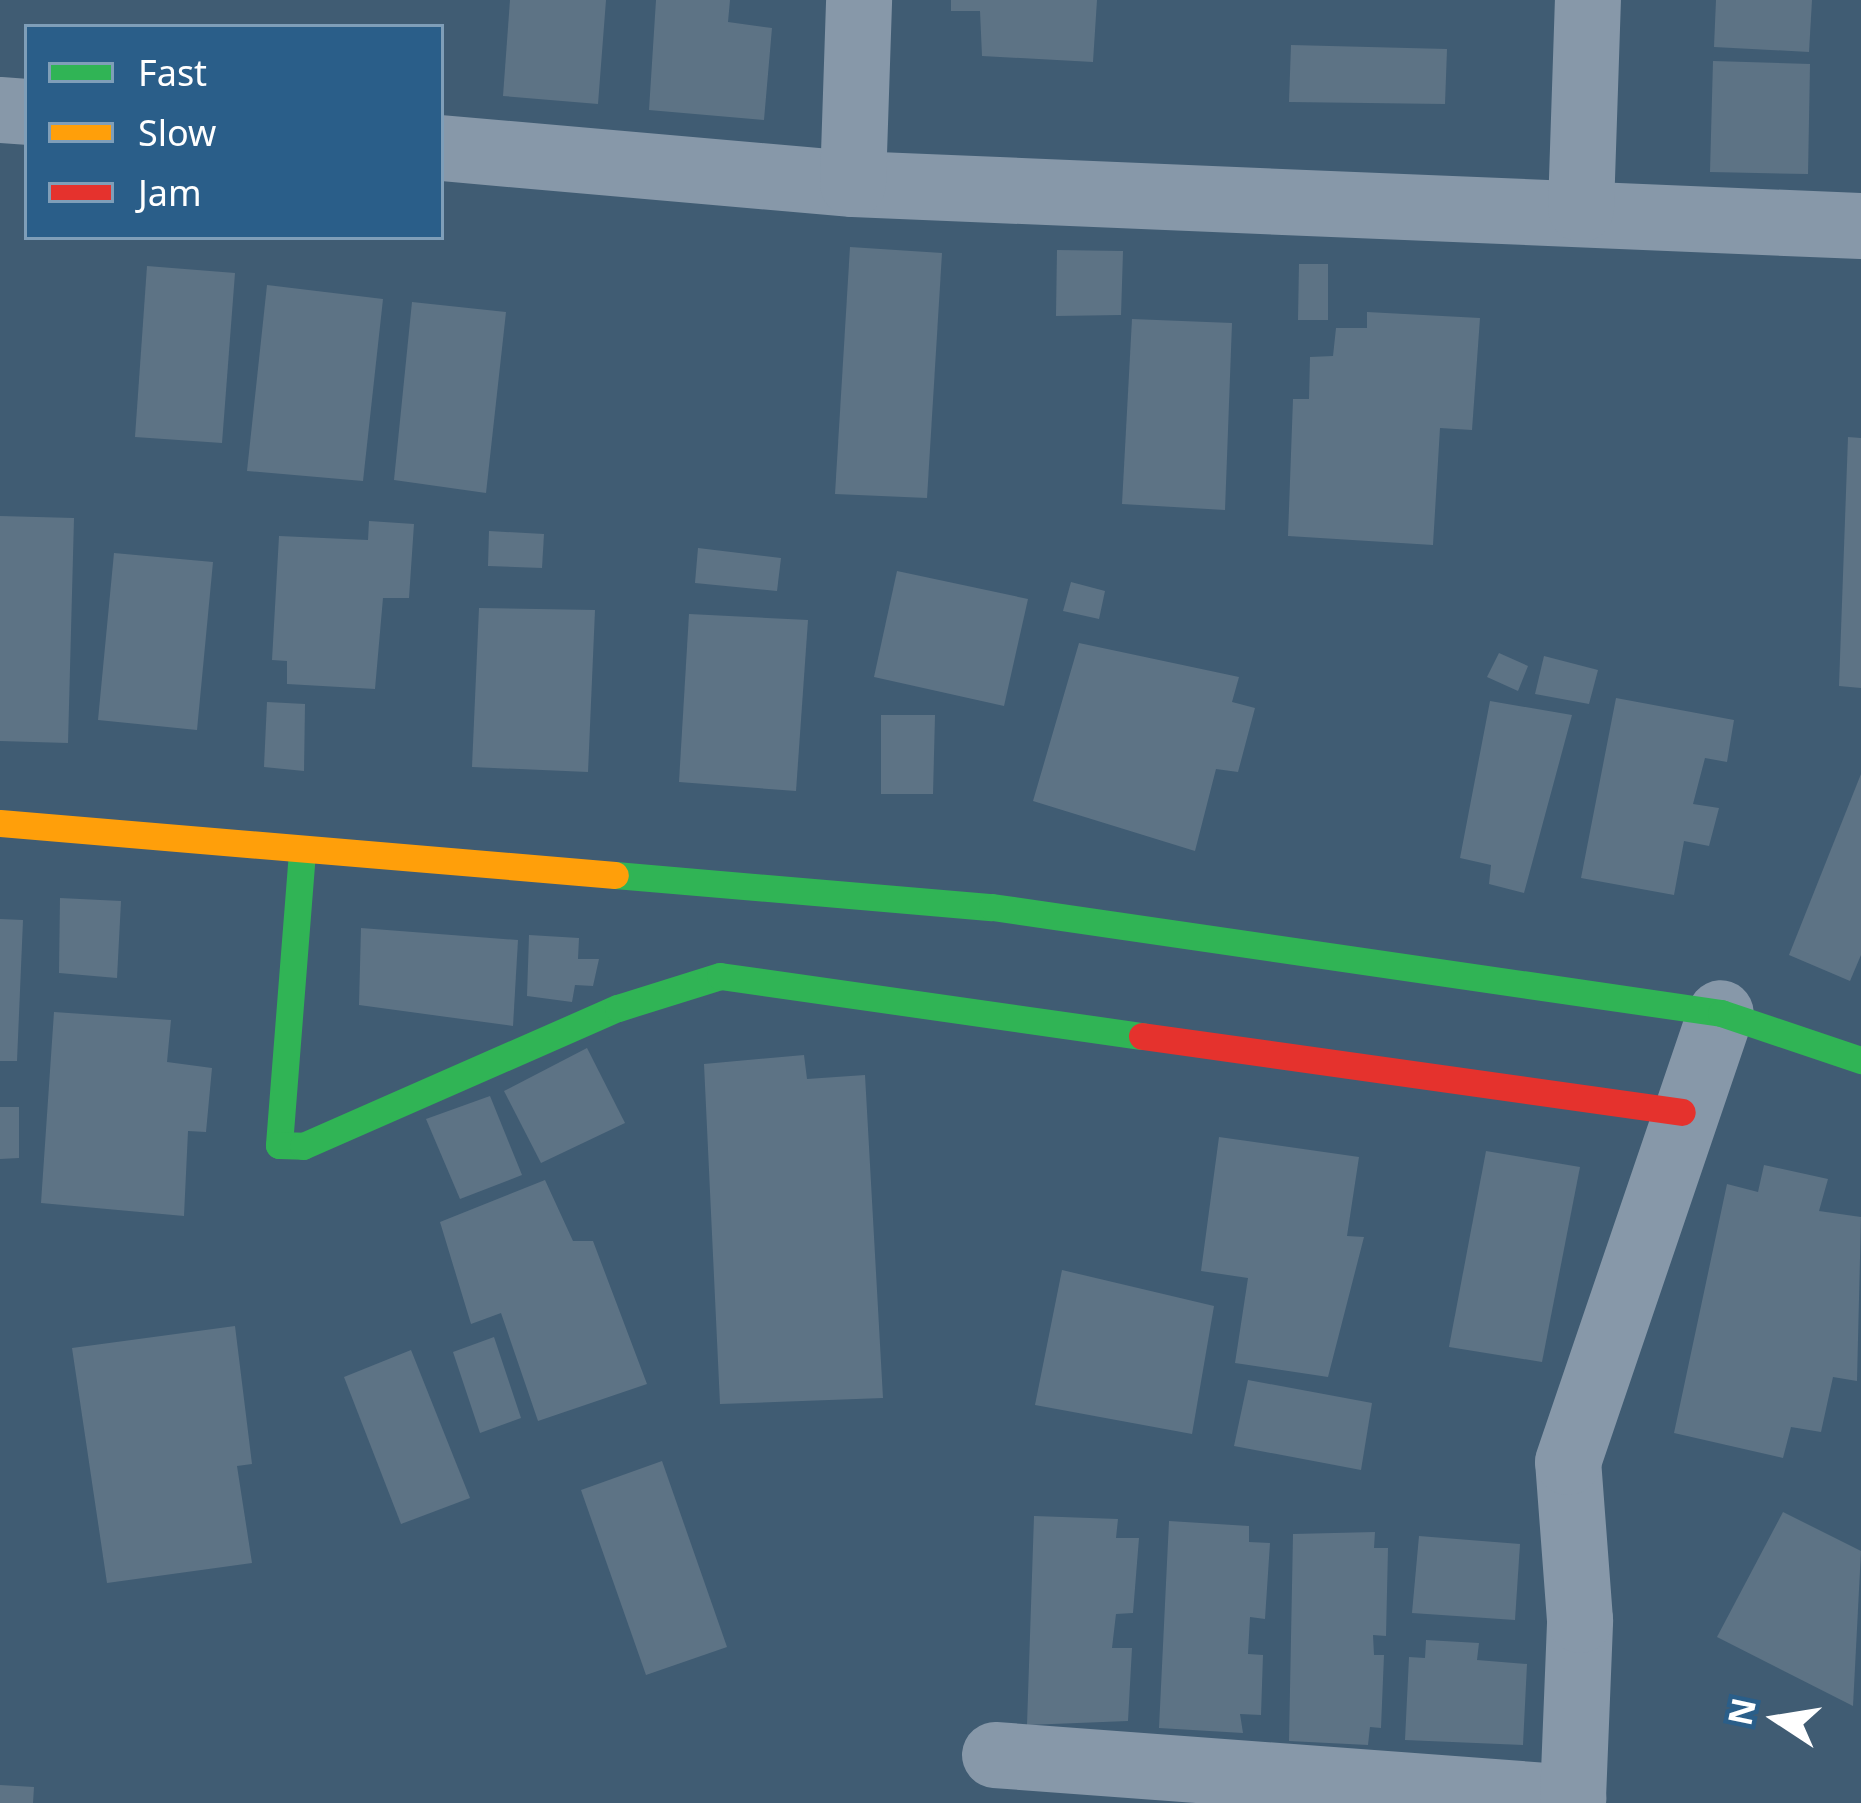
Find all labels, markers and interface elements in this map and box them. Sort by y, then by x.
legend [24,24,444,240]
text: Fast [138,48,207,97]
text: Slow [138,108,216,157]
text: Jam [138,168,202,217]
north arrow [1717,1659,1837,1779]
text: N [1716,1694,1766,1729]

